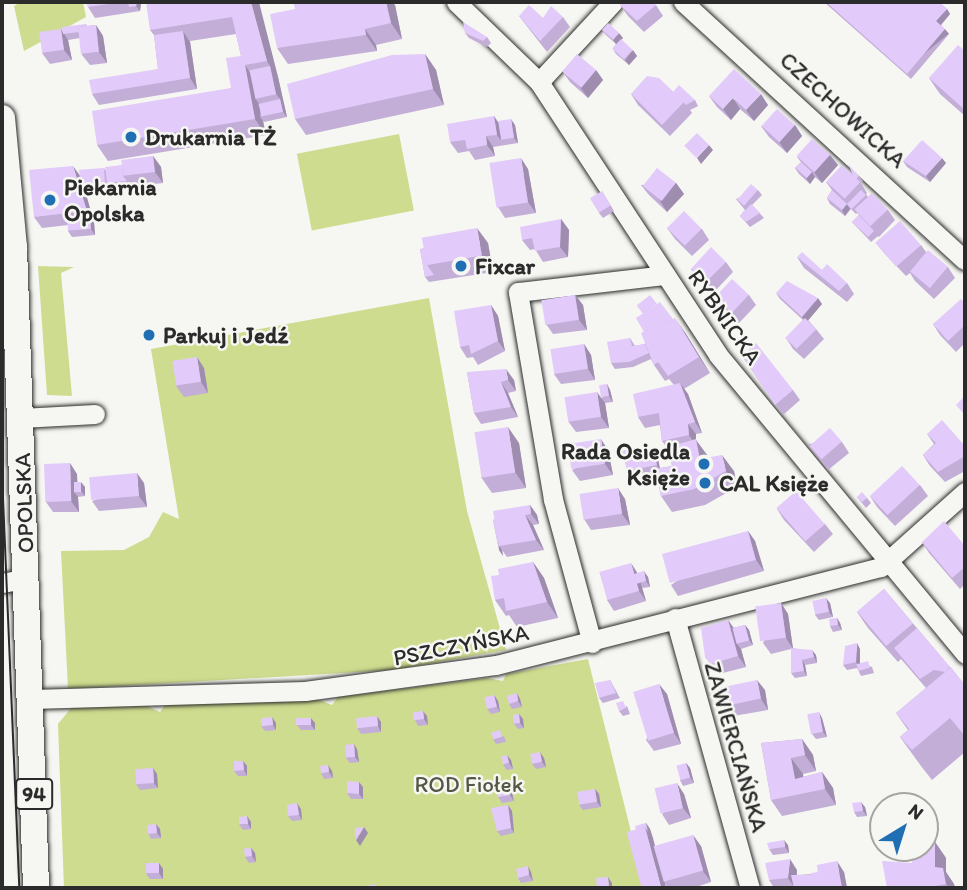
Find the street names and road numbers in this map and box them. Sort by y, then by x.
street label: CZECHOWICKA [774,46,912,174]
street label: RYBNICKA [682,264,768,370]
street label: OPOLSKA [8,452,40,554]
street label: PSZCZYŃSKA [391,618,531,672]
street label: ZAWIERCIAŃSKA [698,658,774,836]
road number: 94 [15,776,53,812]

